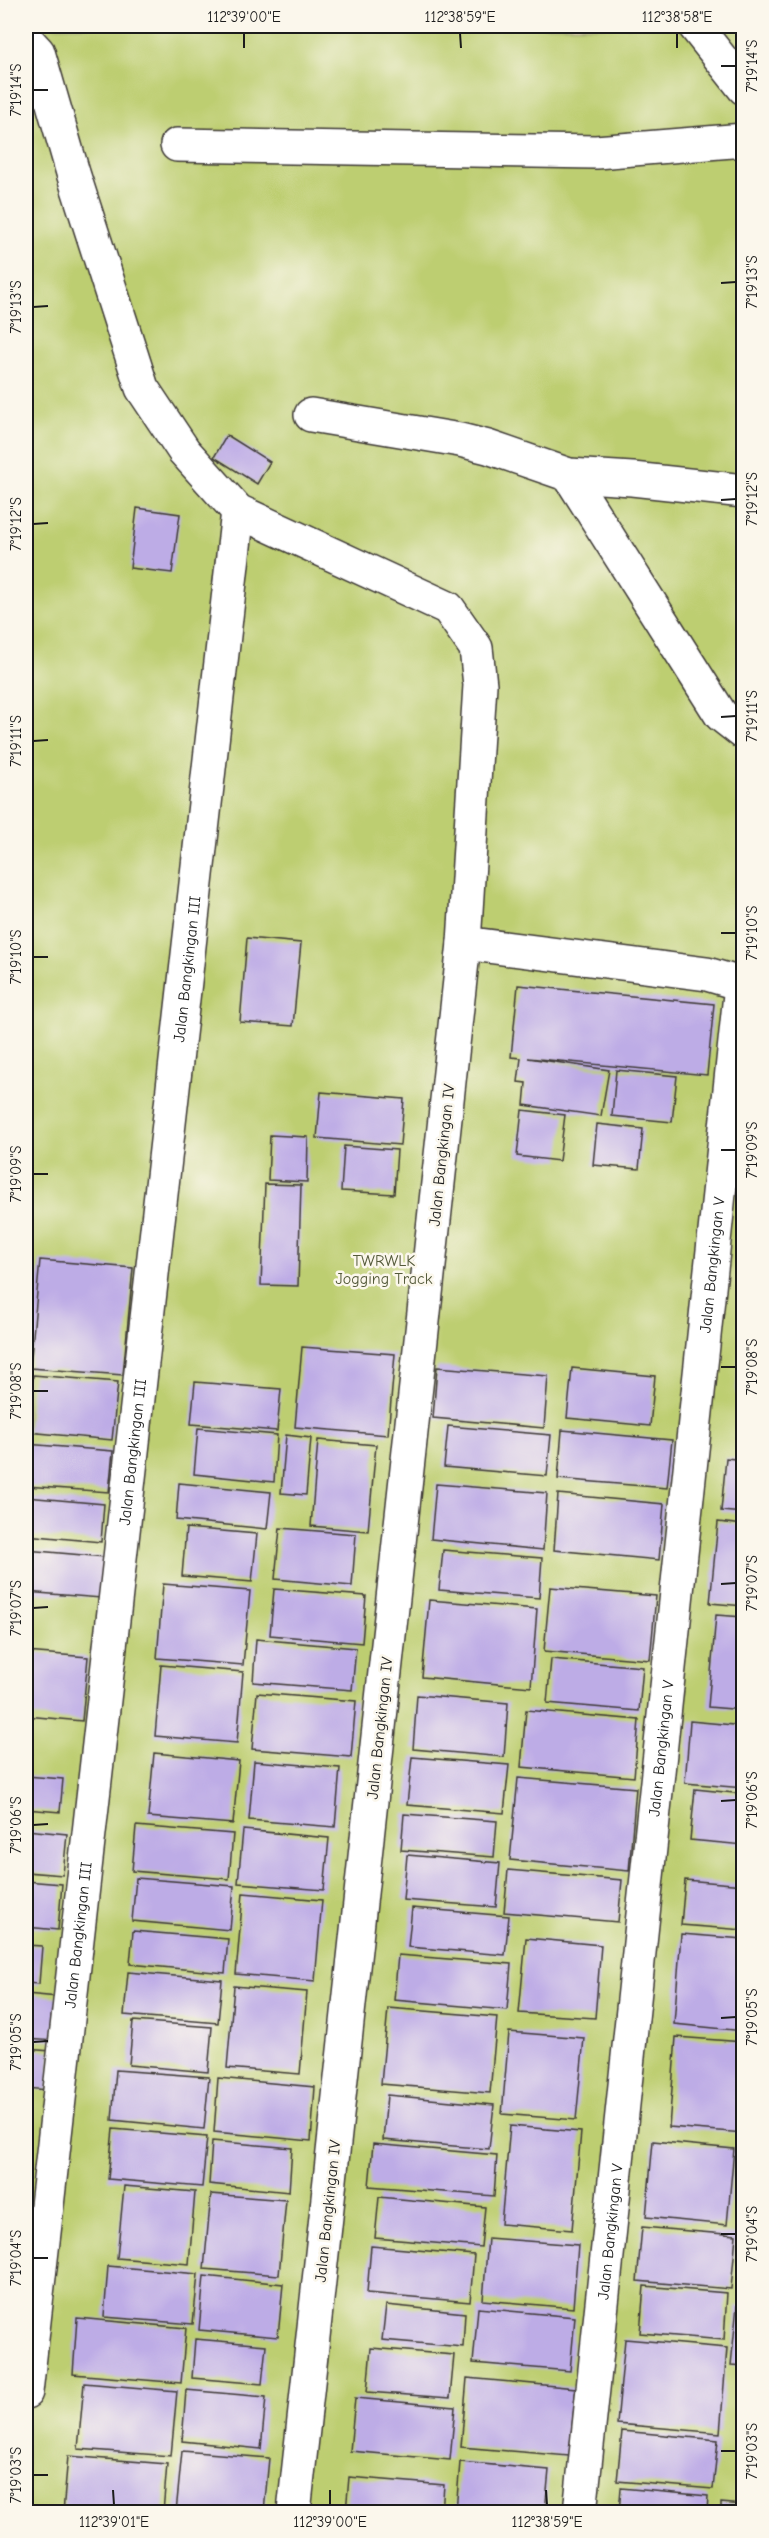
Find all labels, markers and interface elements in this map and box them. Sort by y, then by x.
text: 112°39'00"E [207,8,281,26]
text: 112°38'59"E [425,8,495,26]
text: 112°38'58"E [642,8,712,26]
text: 7°19'14"S [743,39,761,93]
text: 7°19'14"S [7,63,25,117]
text: 7°19'13"S [743,255,761,309]
text: 7°19'13"S [7,280,25,334]
text: 7°19'12"S [743,472,761,526]
text: 7°19'12"S [7,497,25,551]
text: 7°19'11"S [743,690,761,742]
text: 7°19'11"S [7,715,25,767]
street label: Jalan Bangkingan III [170,895,205,1043]
text: 7°19'10"S [743,905,761,961]
text: 7°19'10"S [7,929,25,985]
street label: Jalan Bangkingan IV [426,1083,458,1227]
text: 7°19'09"S [743,1121,761,1179]
text: 7°19'09"S [7,1145,25,1203]
street label: Jalan Bangkingan V [696,1196,729,1334]
park label: TWRWLK Jogging Track [335,1252,433,1288]
text: 7°19'08"S [743,1339,761,1395]
text: 7°19'08"S [7,1363,25,1419]
street label: Jalan Bangkingan III [116,1378,150,1526]
text: 7°19'07"S [743,1555,761,1611]
text: 7°19'07"S [7,1580,25,1636]
street label: Jalan Bangkingan IV [364,1656,396,1800]
street label: Jalan Bangkingan V [645,1679,678,1817]
text: 7°19'06"S [743,1771,761,1829]
text: 7°19'06"S [7,1796,25,1854]
street label: Jalan Bangkingan III [61,1861,96,2009]
text: 7°19'05"S [743,1988,761,2046]
text: 7°19'05"S [7,2013,25,2071]
street label: Jalan Bangkingan IV [312,2139,344,2283]
street label: Jalan Bangkingan V [594,2162,627,2301]
text: 7°19'04"S [743,2206,761,2262]
text: 7°19'04"S [7,2230,25,2286]
text: 7°19'03"S [743,2423,761,2479]
text: 7°19'03"S [7,2447,25,2503]
text: 112°39'01"E [79,2513,149,2531]
text: 112°39'00"E [293,2513,367,2531]
text: 112°38'59"E [512,2513,582,2531]

